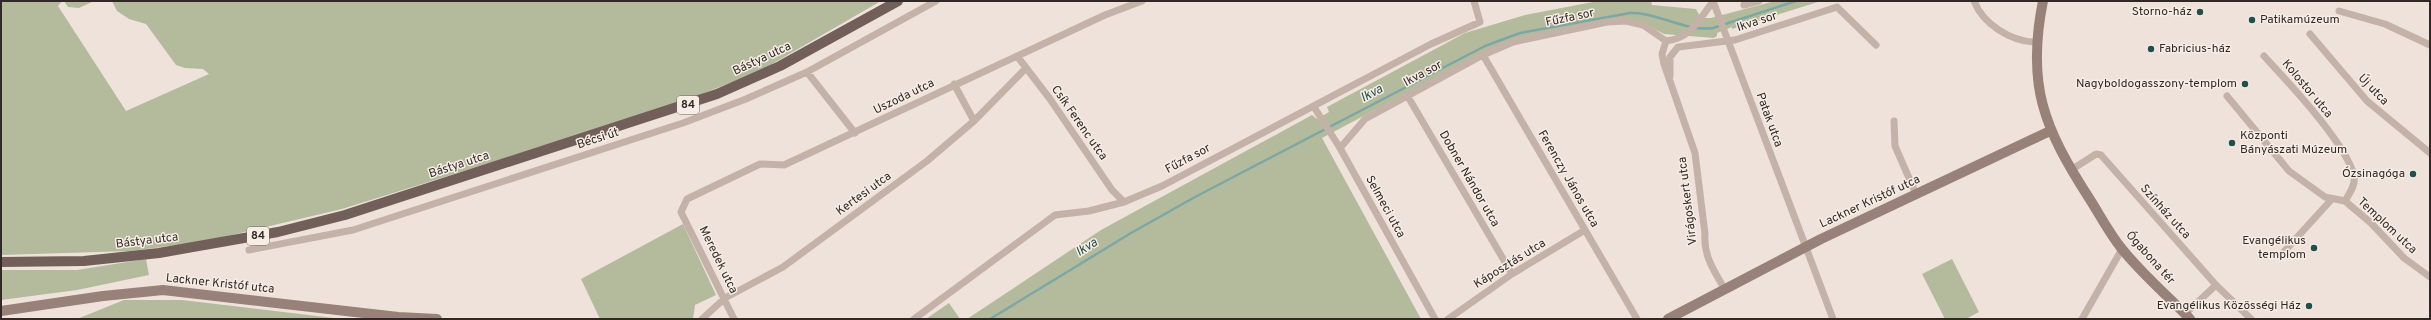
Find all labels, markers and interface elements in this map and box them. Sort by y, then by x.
place label: Storno-ház [2132,4,2192,20]
street label: Fűzfa sor [1544,5,1596,31]
marker: Storno-ház [2195,7,2205,17]
street label: Ikva sor [1735,8,1779,36]
place label: Patikamúzeum [2260,12,2340,28]
marker: Patikamúzeum [2247,15,2257,25]
street label: Bástya utca [730,39,794,79]
place label: Fabricius-ház [2159,41,2231,57]
marker: Fabricius-ház [2146,44,2156,54]
street label: Kolostor utca [2278,56,2336,122]
street label: Ikva sor [1401,57,1445,91]
street label: Új utca [2354,71,2392,109]
street label: Uszoda utca [871,75,937,119]
place label: Nagyboldogasszony-templom [2076,76,2237,92]
marker: Nagyboldogasszony-templom [2240,79,2250,89]
water label: Ikva [1358,81,1386,106]
street label: Csík Ferenc utca [1047,82,1111,164]
street label: Patak utca [1752,91,1786,149]
road number: 84 [677,96,699,114]
street label: Bécsi út [575,125,621,153]
street label: Dobner Nándor utca [1435,128,1503,230]
street label: Ferenczy János utca [1534,128,1602,230]
place label: Központi Bányászati Múzeum [2240,128,2347,158]
marker: Központi Bányászati Múzeum [2227,138,2237,148]
street label: Fűzfa sor [1163,140,1214,178]
street label: Bástya utca [427,148,491,182]
street label: Virágoskert utca [1675,156,1701,246]
place label: Ózsinagóga [2342,166,2405,182]
street label: Kertesi utca [833,169,895,219]
marker: Ózsinagóga [2408,169,2418,179]
street label: Lackner Kristóf utca [1817,172,1923,232]
street label: Selmeci utca [1361,173,1409,241]
street label: Színház utca [2136,181,2194,243]
street label: Templom utca [2354,194,2420,258]
street label: Meredek utca [695,224,741,296]
road number: 84 [247,227,269,245]
street label: Ógabona tér [2122,228,2179,288]
street label: Bástya utca [115,229,179,253]
place label: Evangélikus templom [2242,233,2306,263]
water label: Ikva [1073,235,1101,261]
street label: Káposztás utca [1471,235,1549,293]
marker: Evangélikus templom [2309,243,2319,253]
street label: Lackner Kristóf utca [165,270,275,298]
place label: Evangélikus Közösségi Ház [2157,298,2301,314]
marker: Evangélikus Közösségi Ház [2304,301,2314,311]

